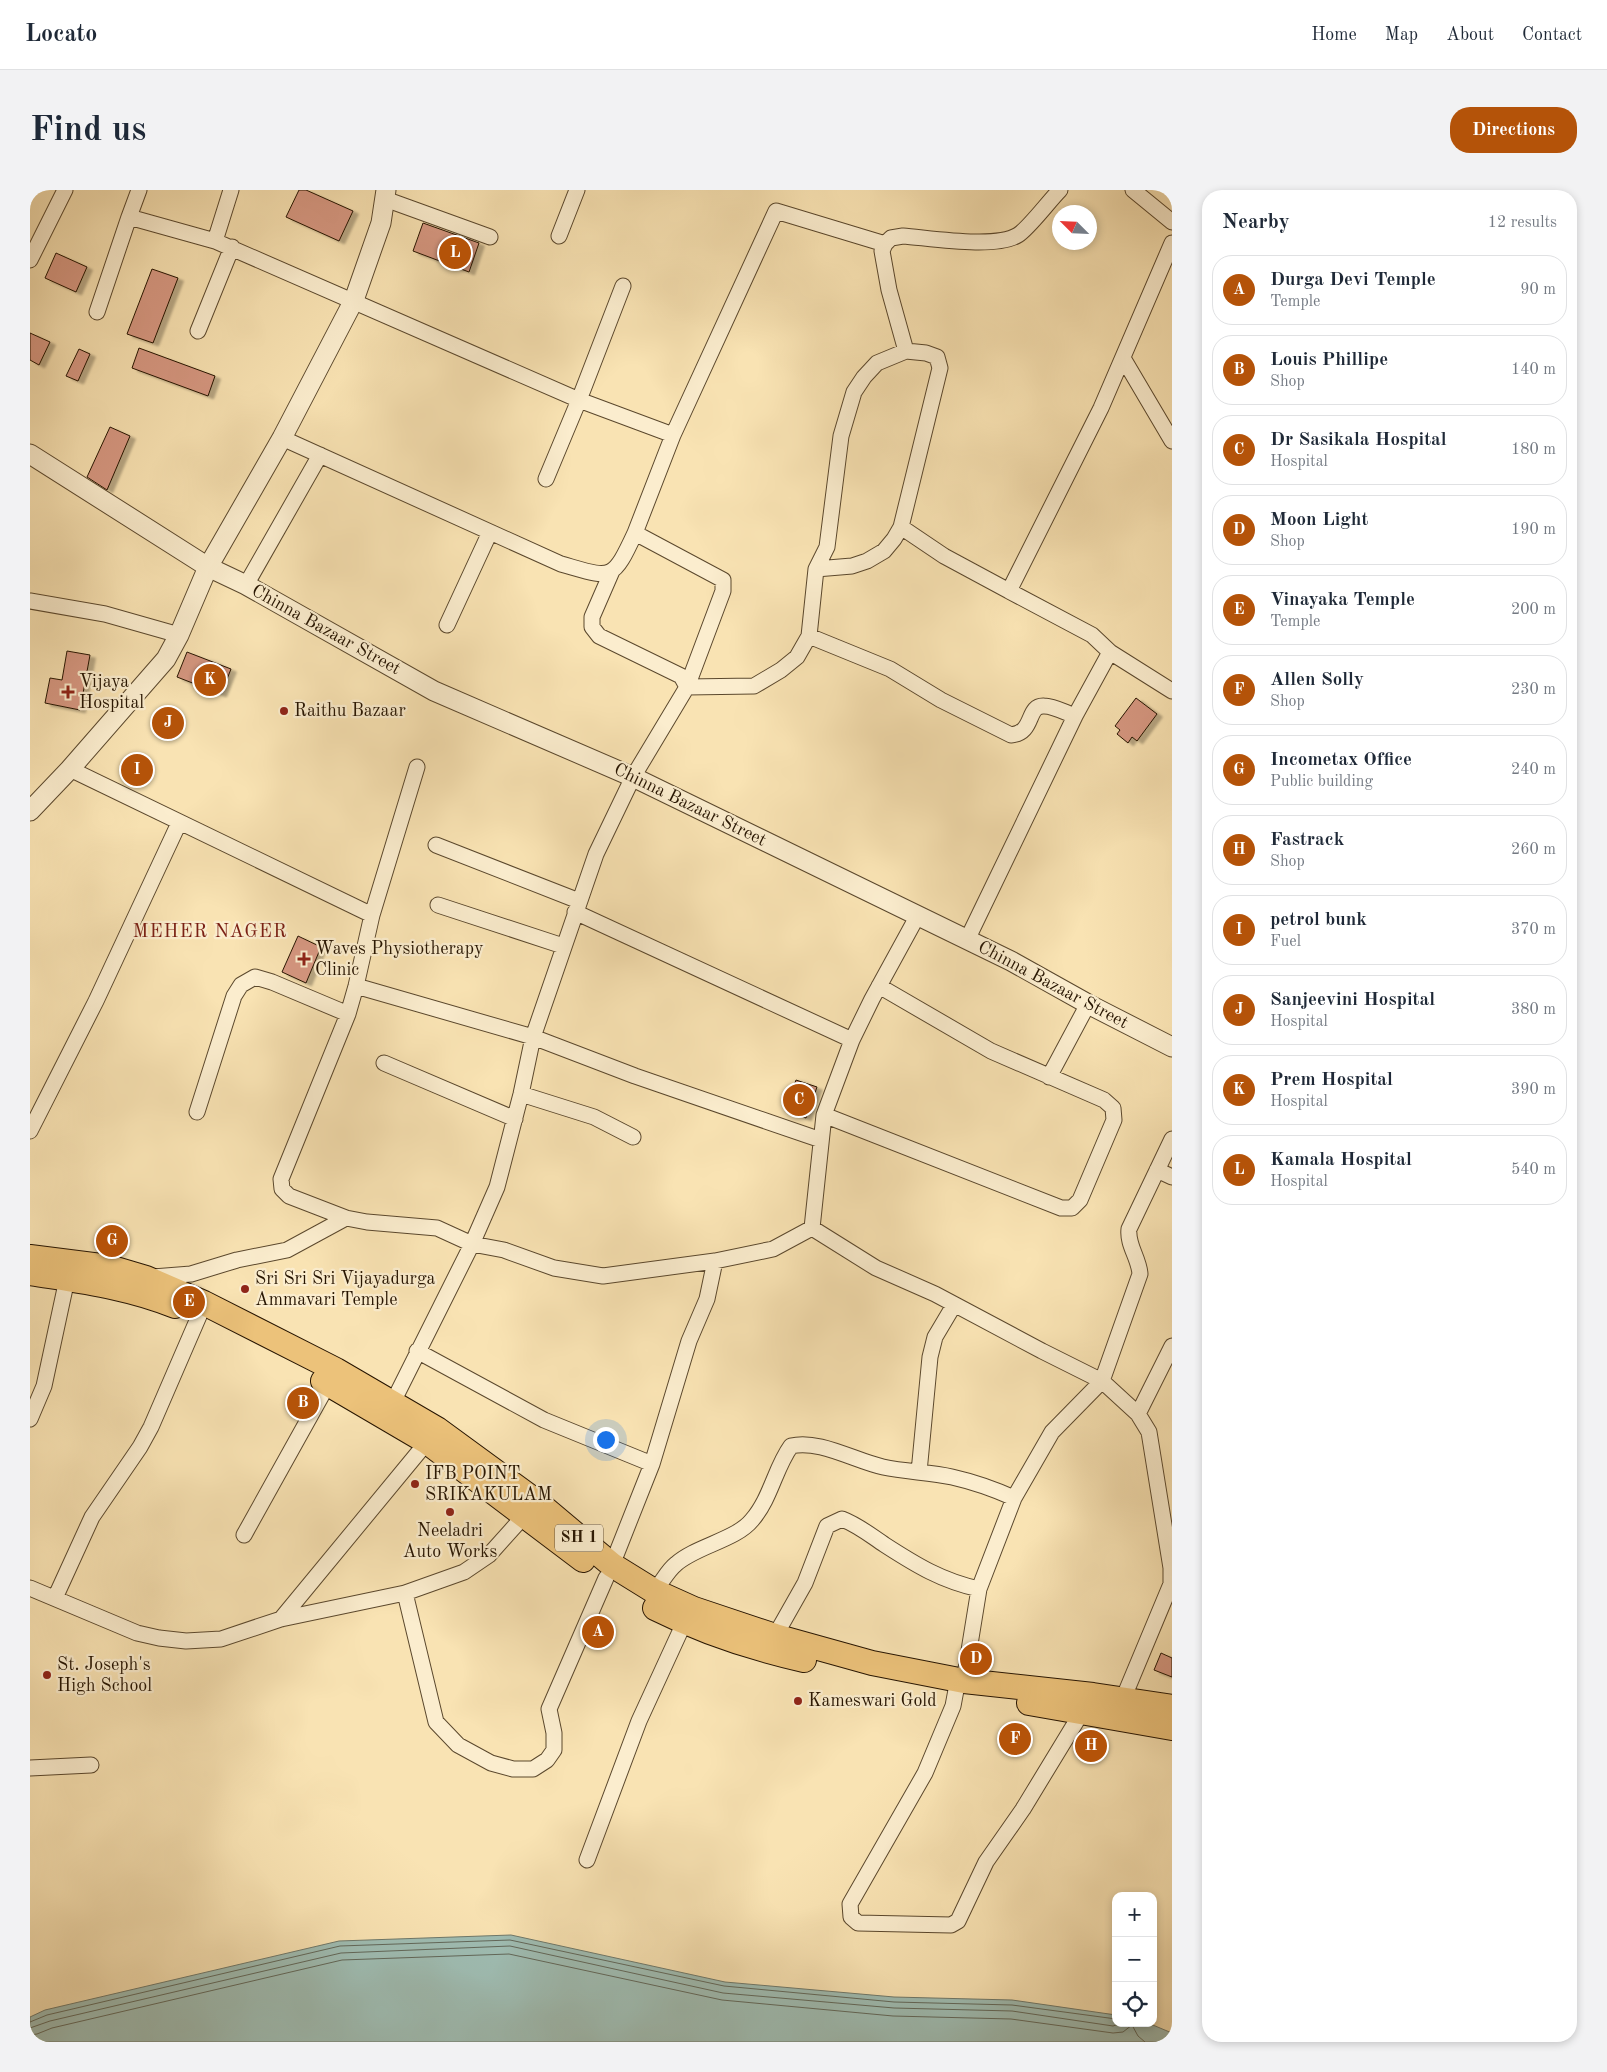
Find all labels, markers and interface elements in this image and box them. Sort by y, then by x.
text: Locato [25,23,97,47]
text: Home [1311,26,1357,44]
text: Map [1385,26,1418,44]
text: About [1446,26,1494,44]
text: Contact [1522,26,1582,44]
button: Directions [1450,107,1577,153]
text: Find us [30,113,146,148]
north arrow [1052,205,1097,250]
text: Nearby [1222,212,1290,233]
text: 12 results [1488,215,1557,231]
pin: L [439,234,471,272]
text: Durga Devi Temple [1270,271,1436,290]
text: A [1233,282,1245,298]
text: 90 m [1520,282,1556,298]
text: Temple [1270,294,1320,310]
text: Louis Phillipe [1270,351,1388,370]
text: B [1233,362,1245,378]
text: 140 m [1511,362,1556,378]
text: Shop [1270,374,1305,390]
text: Dr Sasikala Hospital [1270,431,1447,450]
text: C [1234,442,1244,458]
text: 180 m [1511,442,1556,458]
text: Hospital [1270,454,1328,470]
text: Moon Light [1270,511,1368,530]
text: D [1233,522,1245,538]
text: 190 m [1511,522,1556,538]
text: Shop [1270,534,1305,550]
street label: Chinna Bazaar Street [249,582,403,678]
text: Vinayaka Temple [1270,591,1415,610]
text: E [1233,602,1245,618]
text: 200 m [1511,602,1556,618]
text: Temple [1270,614,1320,630]
pin: K [194,661,226,699]
text: Allen Solly [1270,671,1364,690]
place label: Vijaya Hospital [79,673,144,712]
text: F [1234,682,1244,698]
text: 230 m [1511,682,1556,698]
marker: Vijaya Hospital [61,685,75,699]
text: Shop [1270,694,1305,710]
place label: Raithu Bazaar [294,702,406,720]
pin: J [152,704,184,742]
marker: Raithu Bazaar [278,705,290,717]
pin: I [121,751,153,789]
text: Incometax Office [1270,751,1412,770]
street label: Chinna Bazaar Street [611,760,769,850]
text: G [1233,762,1245,778]
text: 240 m [1511,762,1556,778]
text: Public building [1270,774,1373,790]
text: Fastrack [1270,831,1344,850]
text: H [1232,842,1246,858]
text: 260 m [1511,842,1556,858]
text: Shop [1270,854,1305,870]
text: petrol bunk [1270,911,1367,930]
text: I [1235,922,1243,938]
text: 370 m [1511,922,1556,938]
district label: MEHER NAGER [132,923,288,942]
text: Fuel [1270,934,1301,950]
street label: Chinna Bazaar Street [975,938,1131,1032]
place label: Waves Physiotherapy Clinic [315,940,484,979]
marker: Waves Physiotherapy Clinic [297,952,311,966]
text: Sanjeevini Hospital [1270,991,1435,1010]
text: J [1235,1002,1243,1018]
text: 380 m [1511,1002,1556,1018]
text: Hospital [1270,1014,1328,1030]
text: Prem Hospital [1270,1071,1393,1090]
pin: C [783,1081,815,1119]
text: K [1233,1082,1245,1098]
text: 390 m [1511,1082,1556,1098]
text: Hospital [1270,1094,1328,1110]
text: Kamala Hospital [1270,1151,1412,1170]
text: L [1234,1162,1244,1178]
text: 540 m [1511,1162,1556,1178]
text: Hospital [1270,1174,1328,1190]
pin: G [96,1222,128,1260]
place label: Sri Sri Sri Vijayadurga Ammavari Temple [255,1270,436,1309]
pin: E [173,1283,205,1321]
marker: Sri Sri Sri Vijayadurga Ammavari Temple [239,1283,251,1295]
pin: B [287,1384,319,1422]
your location [593,1427,619,1453]
place label: IFB POINT SRIKAKULAM [425,1465,552,1504]
marker: IFB POINT SRIKAKULAM [409,1478,421,1490]
marker: Neeladri Auto Works [444,1506,456,1518]
place label: Neeladri Auto Works [403,1522,497,1561]
road number: SH 1 [555,1525,603,1552]
pin: A [582,1613,614,1651]
pin: D [960,1640,992,1678]
place label: St. Joseph's High School [57,1656,152,1695]
marker: St. Joseph's High School [41,1669,53,1681]
place label: Kameswari Gold [808,1692,937,1710]
marker: Kameswari Gold [792,1695,804,1707]
pin: F [999,1720,1031,1758]
pin: H [1075,1727,1107,1765]
map controls [1112,1892,1157,2027]
button: + [1112,1892,1157,1937]
button: − [1112,1937,1157,1982]
button: locate [1112,1982,1157,2027]

